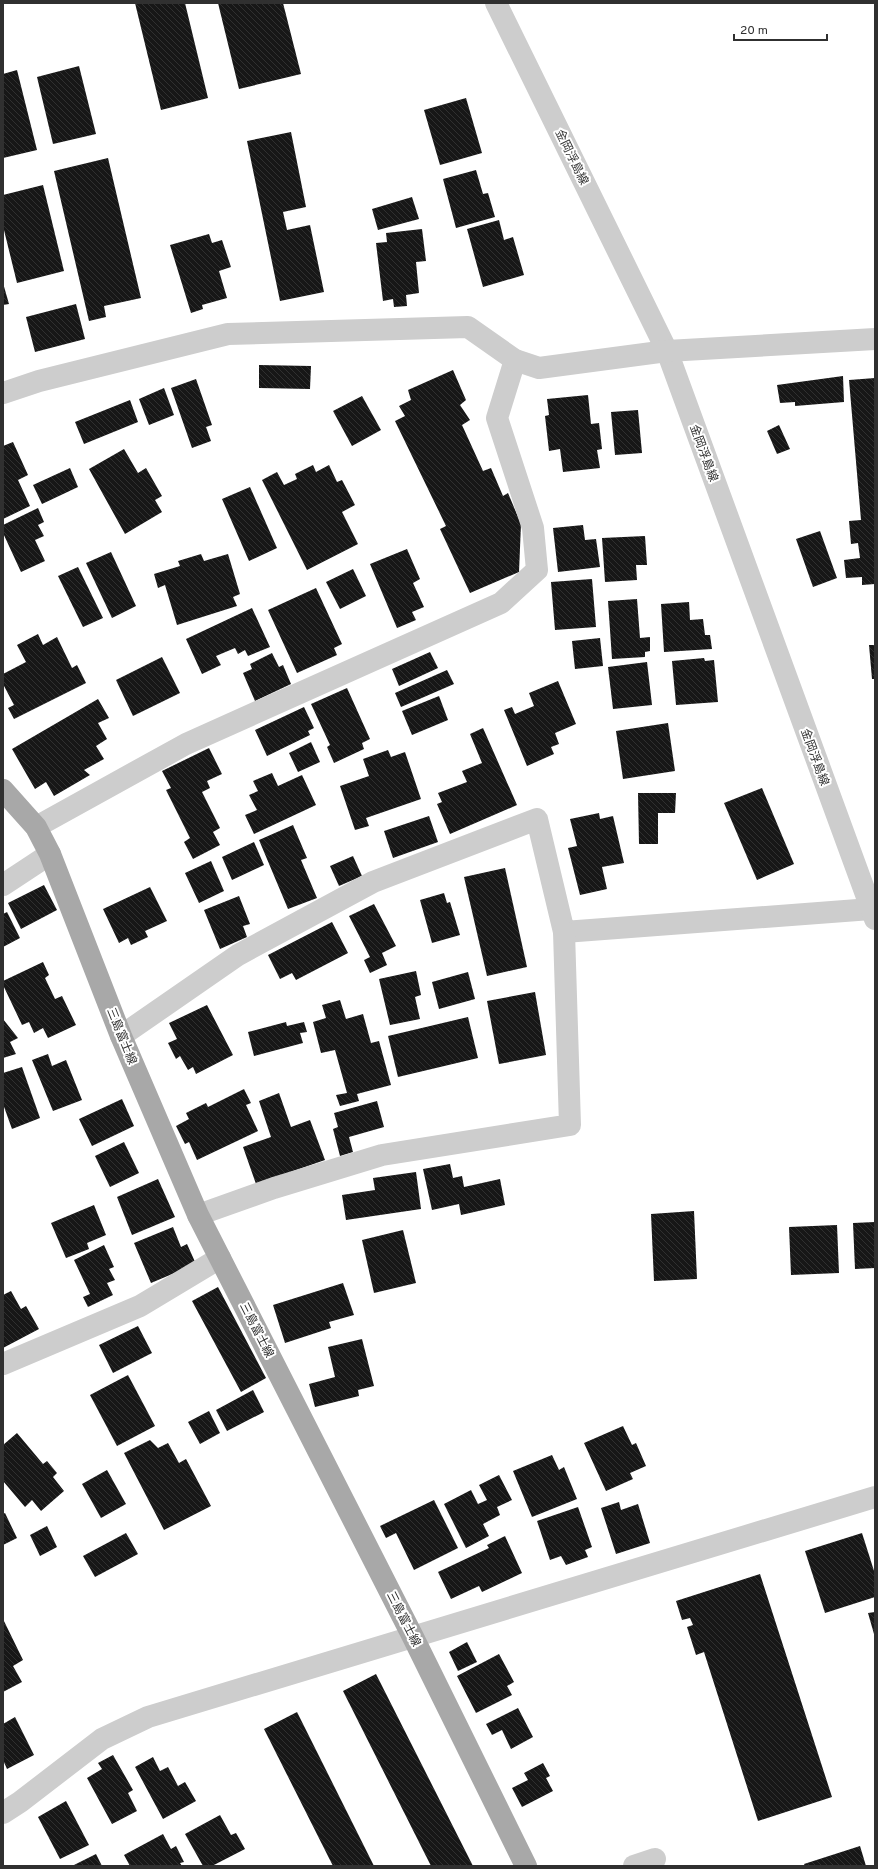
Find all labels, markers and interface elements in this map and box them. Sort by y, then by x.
scale bar [734,16,827,42]
text: 20 m [740,23,768,39]
street label: 金岡浮島線 [551,127,591,188]
street label: 金岡浮島線 [685,422,721,484]
street label: 金岡浮島線 [796,726,832,788]
street label: 三島富士線 [102,1006,140,1067]
street label: 三島富士線 [235,1300,277,1361]
street label: 三島富士線 [382,1589,424,1650]

